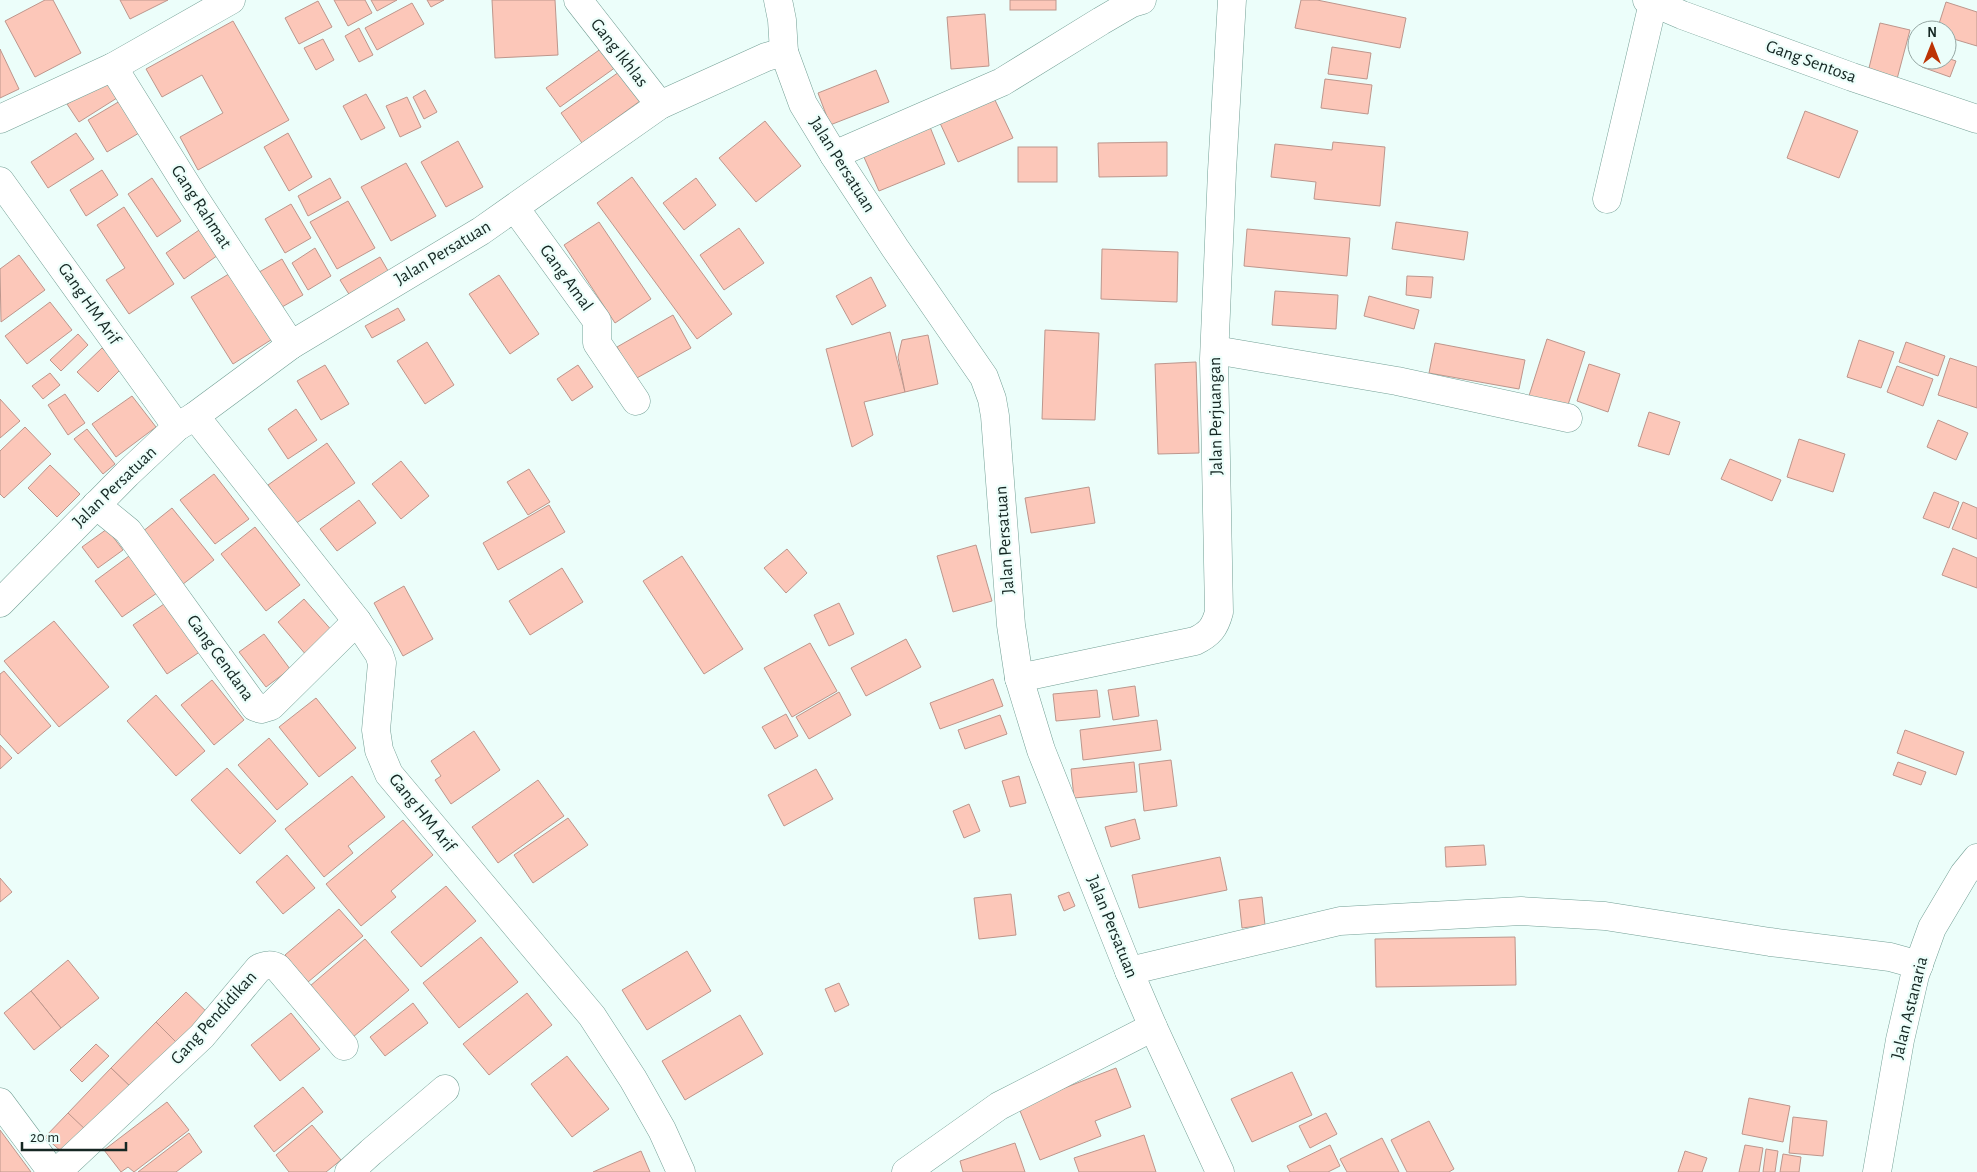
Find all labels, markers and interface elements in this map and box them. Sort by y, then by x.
street label: Gang Ikhlas [587,15,651,91]
north arrow [1907,20,1957,70]
text: N [1927,26,1937,40]
street label: Gang Sentosa [1763,37,1859,87]
street label: Jalan Persatuan [806,114,878,216]
street label: Gang Rahmat [167,162,235,252]
street label: Jalan Persatuan [392,217,494,289]
street label: Gang Amal [536,241,596,315]
street label: Gang HM Arif [54,260,125,349]
street label: Jalan Perjuangan [1206,357,1226,475]
street label: Jalan Persatuan [70,443,160,531]
street label: Jalan Persatuan [992,485,1018,595]
street label: Gang Cendana [183,612,257,704]
street label: Gang HM Arif [385,770,460,857]
street label: Jalan Persatuan [1083,873,1141,981]
street label: Jalan Astanaria [1889,955,1931,1061]
street label: Gang Pendidikan [168,968,260,1068]
scale bar [22,1120,126,1152]
text: 20 m [30,1130,59,1145]

